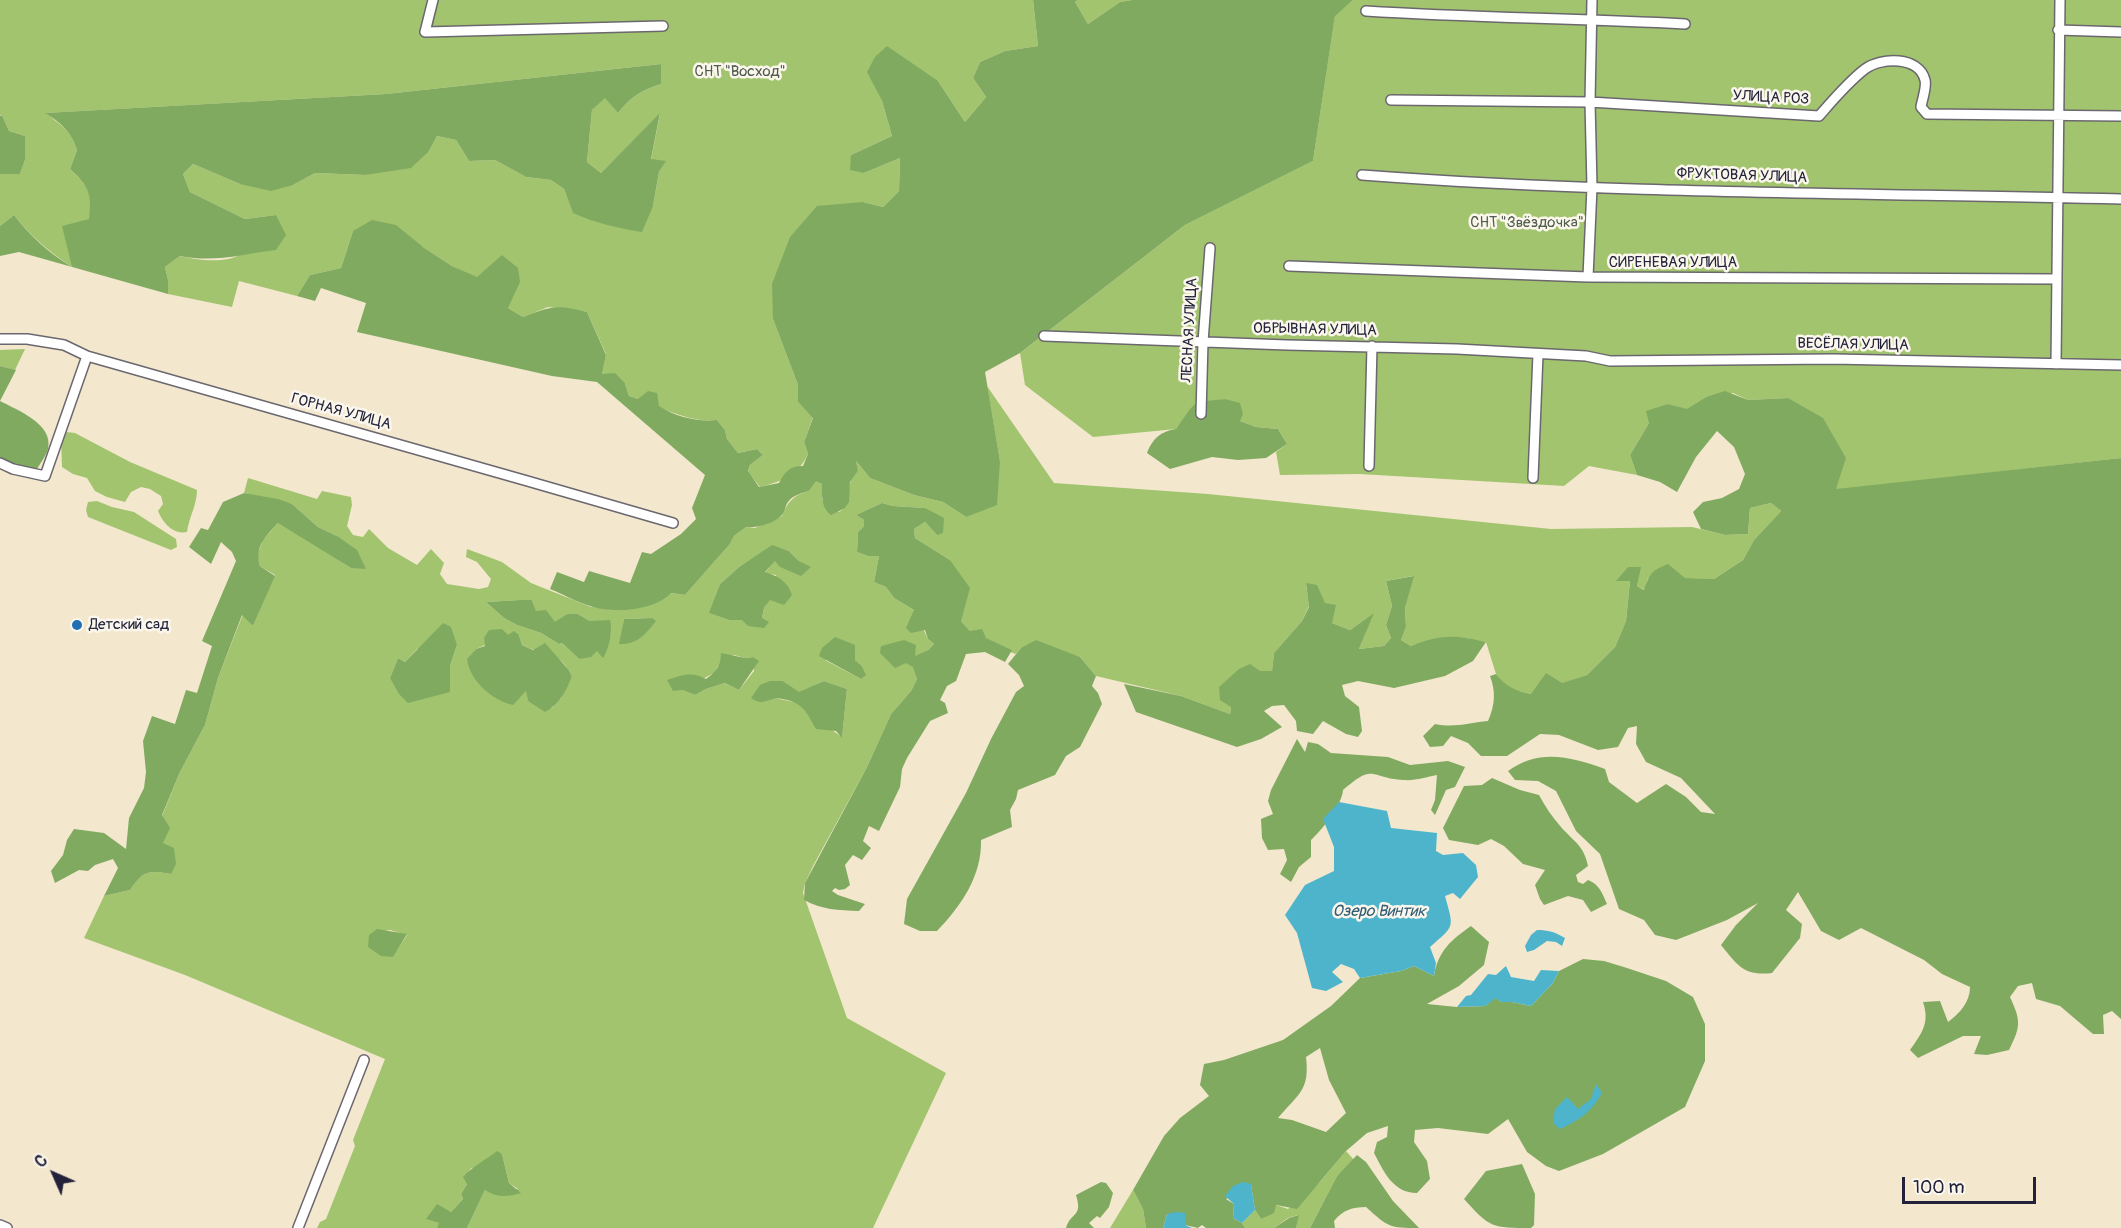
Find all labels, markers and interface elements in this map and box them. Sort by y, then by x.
park label: СНТ "Восход" [694,63,786,81]
street label: УЛИЦА РОЗ [1732,87,1810,109]
street label: ФРУКТОВАЯ УЛИЦА [1676,165,1808,187]
park label: СНТ "Звёздочка" [1470,214,1584,232]
street label: СИРЕНЕВАЯ УЛИЦА [1609,254,1737,272]
street label: ЛЕСНАЯ УЛИЦА [1178,277,1202,383]
street label: ОБРЫВНАЯ УЛИЦА [1253,320,1377,340]
street label: ВЕСЁЛАЯ УЛИЦА [1797,335,1909,355]
street label: ГОРНАЯ УЛИЦА [289,390,393,434]
place label: Детский сад [89,616,169,634]
marker: Детский сад [70,618,84,632]
water label: Озеро Винтик [1333,902,1425,922]
north arrow [24,1144,84,1204]
text: С [31,1151,52,1172]
scale bar [1905,1165,2038,1203]
text: 100 m [1913,1176,1965,1199]

